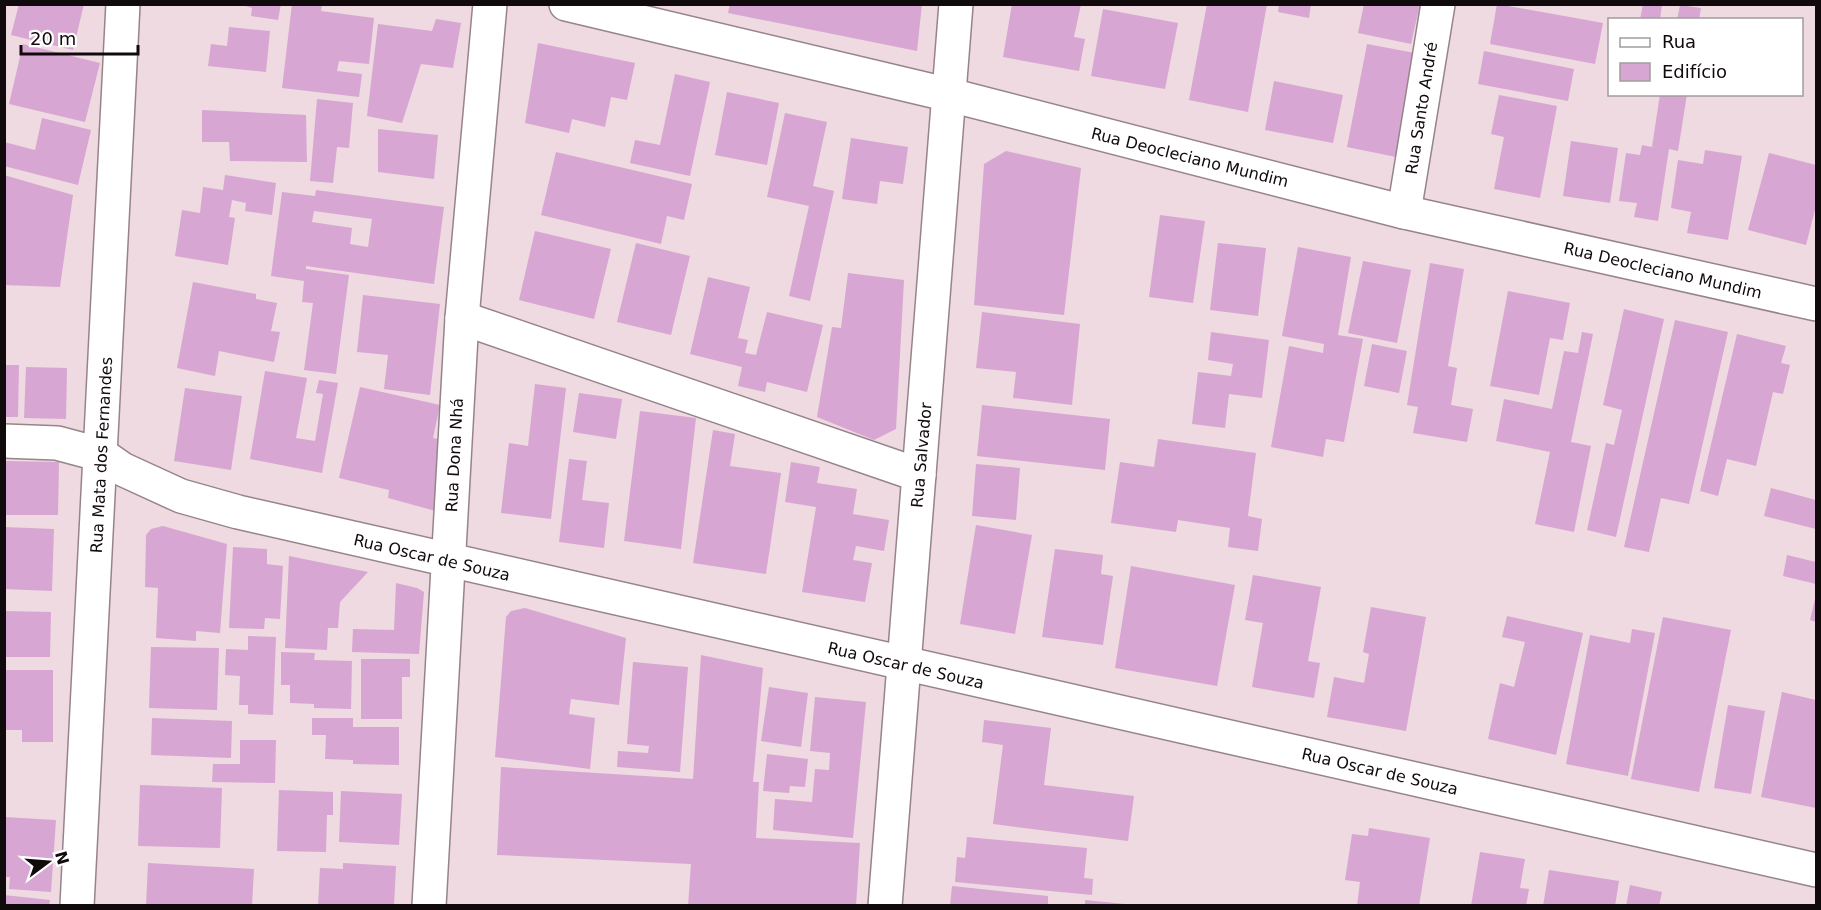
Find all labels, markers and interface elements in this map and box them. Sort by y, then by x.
scale bar [21,18,138,56]
legend [1608,18,1803,96]
text: 20 m [30,28,76,49]
text: Rua [1662,31,1696,52]
street label: Rua Santo André [1402,40,1441,176]
text: Edifício [1662,61,1727,82]
street label: Rua Deocleciano Mundim [1089,124,1291,191]
street label: Rua Deocleciano Mundim [1562,238,1764,303]
street label: Rua Mata dos Fernandes [87,356,116,554]
street label: Rua Dona Nhá [442,397,467,513]
street label: Rua Salvador [907,401,936,508]
street label: Rua Oscar de Souza [352,530,512,585]
street label: Rua Oscar de Souza [826,638,986,693]
street label: Rua Oscar de Souza [1300,744,1460,799]
north arrow [18,832,78,892]
text: N [51,849,73,867]

